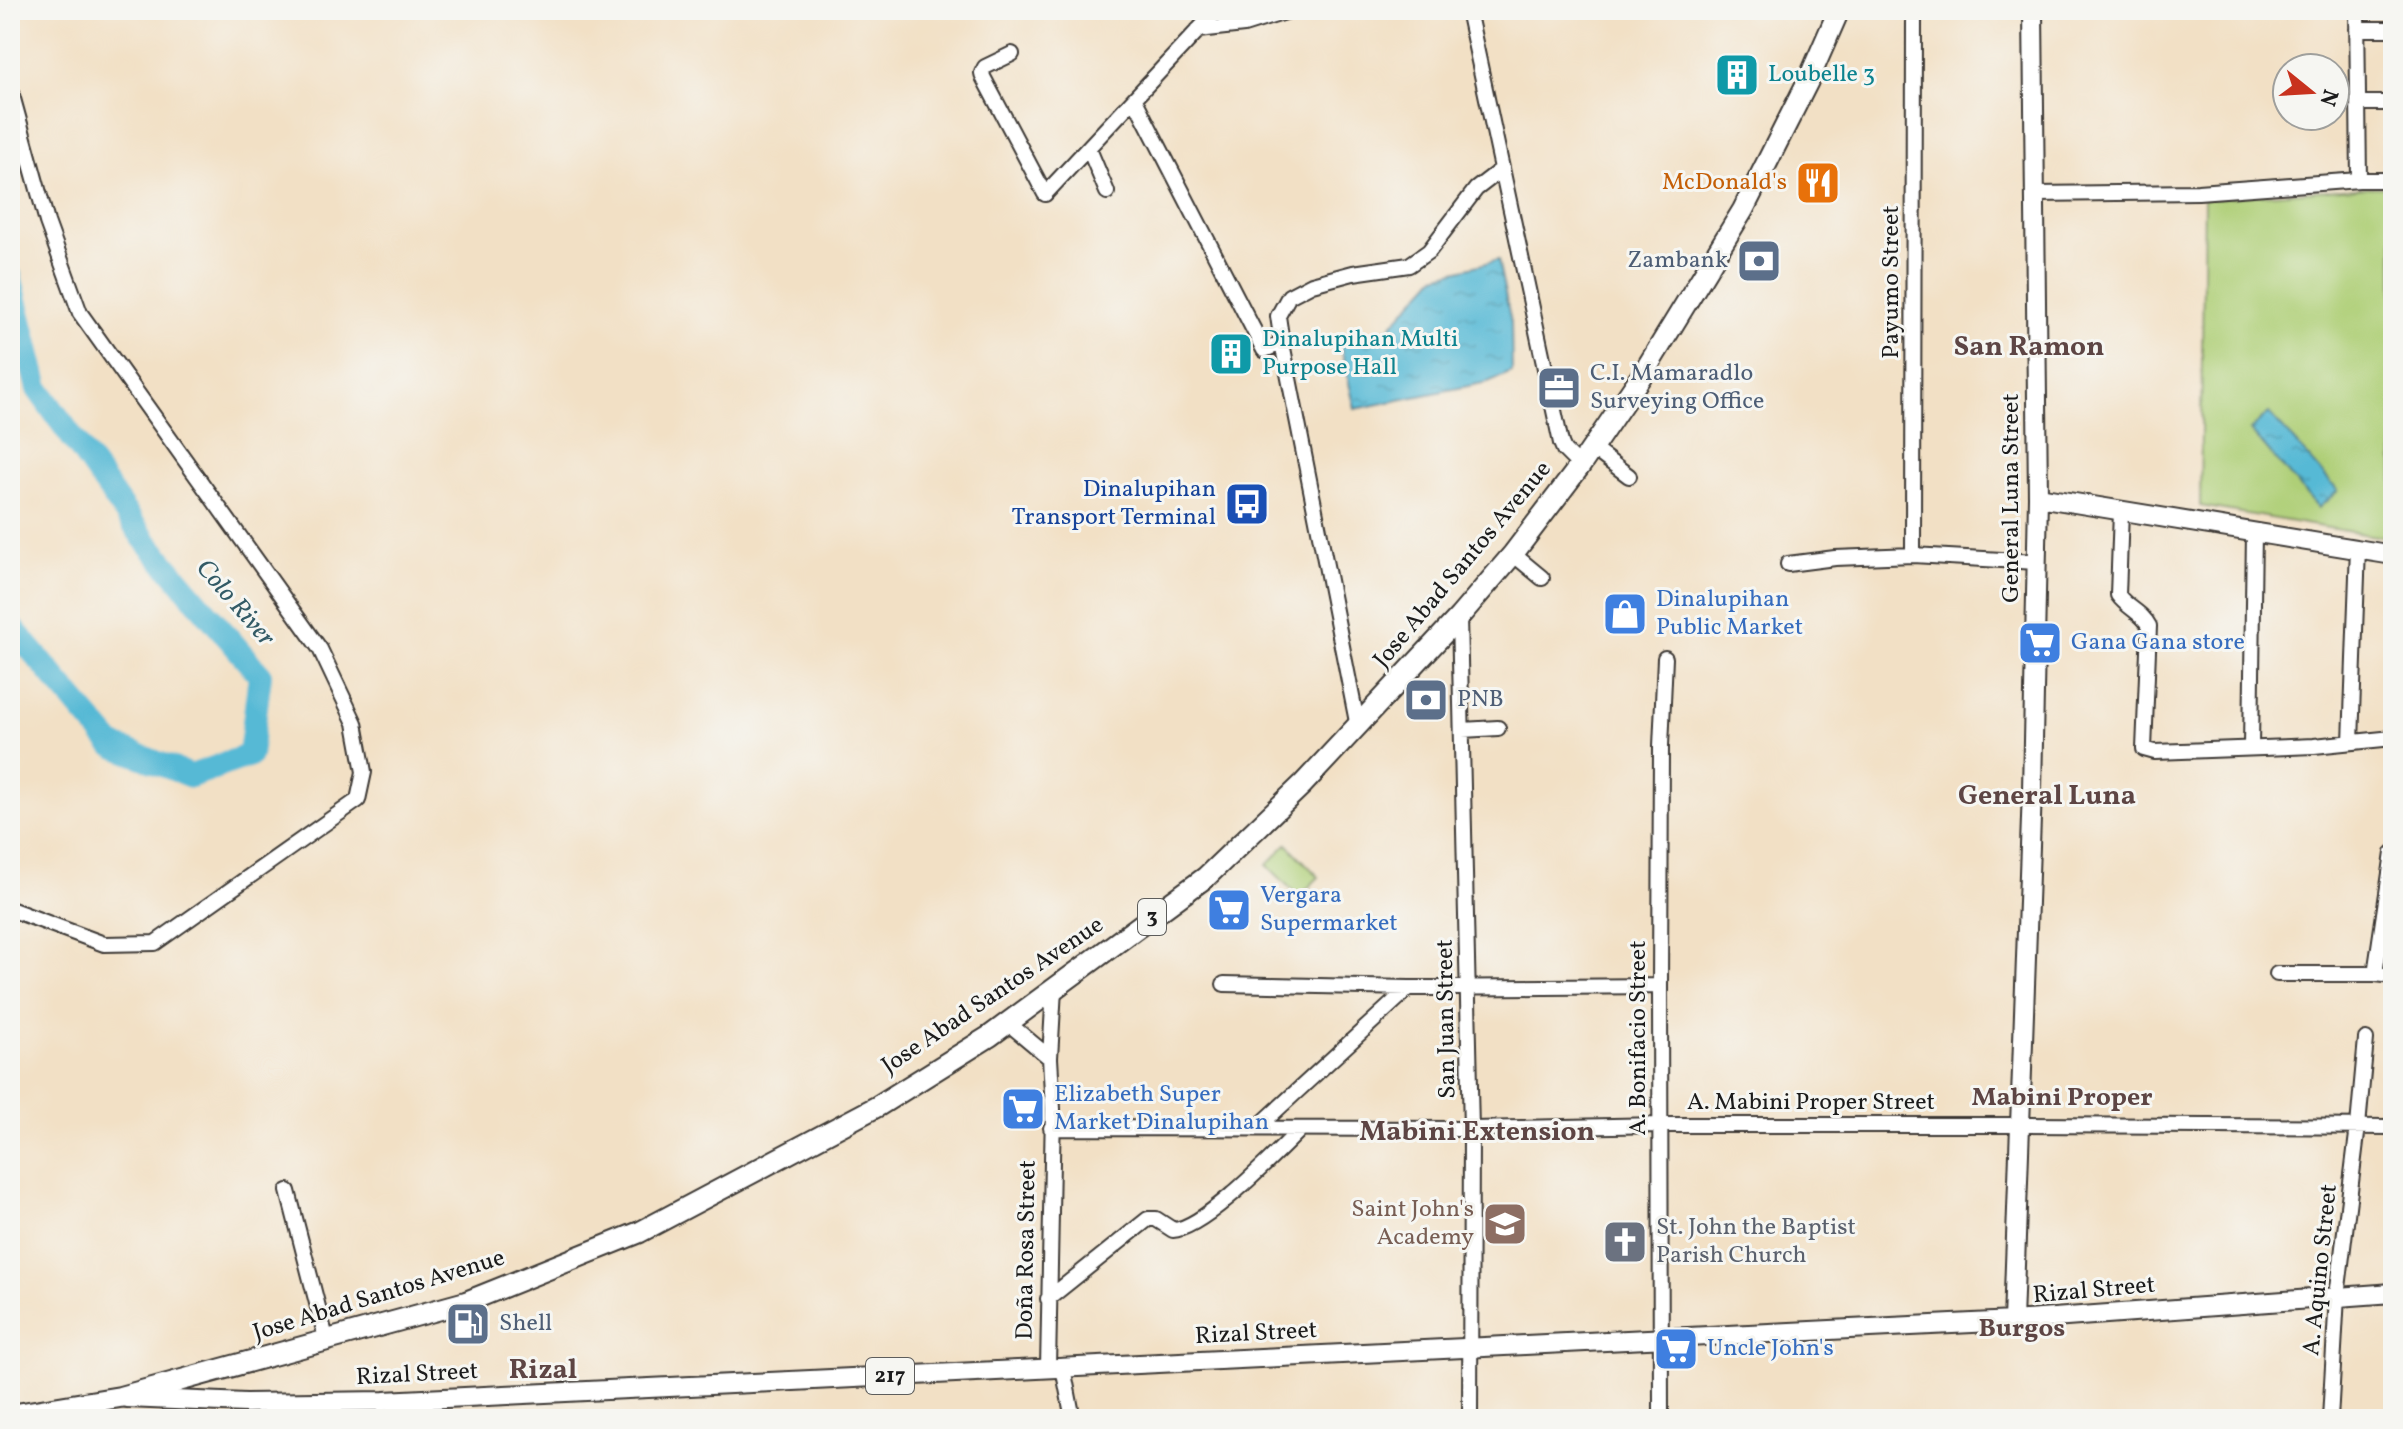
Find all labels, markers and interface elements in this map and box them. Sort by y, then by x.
building icon: Loubelle 3 [1713,51,1761,99]
north arrow [2271,52,2351,132]
place label: Loubelle 3 [1768,58,1875,92]
text: N [2310,85,2345,110]
restaurant icon: McDonald's [1794,159,1842,207]
place label: McDonald's [1662,166,1787,200]
street label: Payumo Street [1875,205,1909,359]
bank icon: Zambank [1735,237,1783,285]
place label: Zambank [1627,244,1728,278]
place label: Dinalupihan Multi Purpose Hall [1262,323,1458,385]
district label: San Ramon [1954,328,2104,367]
building icon: Dinalupihan Multi Purpose Hall [1207,330,1255,378]
place label: C.I. Mamaradlo Surveying Office [1590,357,1764,419]
office icon: C.I. Mamaradlo Surveying Office [1535,364,1583,412]
street label: General Luna Street [1995,393,2029,603]
street label: Jose Abad Santos Avenue [1366,454,1560,676]
place label: Dinalupihan Transport Terminal [1012,473,1216,535]
bus stop icon: Dinalupihan Transport Terminal [1223,480,1271,528]
water label: Colo River [187,551,283,655]
place label: Dinalupihan Public Market [1656,583,1803,645]
shop icon: Dinalupihan Public Market [1601,590,1649,638]
supermarket icon: Gana Gana store [2016,619,2064,667]
place label: Gana Gana store [2071,626,2245,660]
bank icon: PNB [1402,676,1450,724]
place label: PNB [1457,683,1504,717]
district label: General Luna [1958,777,2136,816]
place label: Vergara Supermarket [1260,879,1398,941]
supermarket icon: Vergara Supermarket [1205,886,1253,934]
road number: 3 [1138,899,1166,935]
street label: Jose Abad Santos Avenue [875,909,1111,1083]
street label: San Juan Street [1429,939,1465,1099]
street label: A. Bonifacio Street [1622,940,1656,1136]
place label: Elizabeth Super Market Dinalupihan [1054,1078,1269,1140]
district label: Mabini Proper [1971,1080,2153,1116]
supermarket icon: Elizabeth Super Market Dinalupihan [999,1085,1047,1133]
street label: A. Mabini Proper Street [1687,1086,1935,1120]
district label: Mabini Extension [1359,1113,1595,1152]
street label: Doña Rosa Street [1008,1160,1046,1340]
street label: A. Aquino Street [2295,1182,2347,1358]
place label: Saint John's Academy [1351,1193,1474,1255]
school or university icon: Saint John's Academy [1481,1200,1529,1248]
place label: St. John the Baptist Parish Church [1656,1211,1856,1273]
church icon: St. John the Baptist Parish Church [1601,1218,1649,1266]
street label: Jose Abad Santos Avenue [249,1242,509,1350]
street label: Rizal Street [2032,1269,2156,1313]
fuel station icon: Shell [444,1300,492,1348]
place label: Shell [499,1307,552,1341]
district label: Burgos [1979,1311,2065,1347]
street label: Rizal Street [1194,1314,1318,1354]
supermarket icon: Uncle John's [1652,1325,1700,1373]
place label: Uncle John's [1707,1332,1834,1366]
district label: Rizal [509,1351,577,1390]
street label: Rizal Street [355,1355,479,1395]
road number: 217 [866,1358,914,1394]

